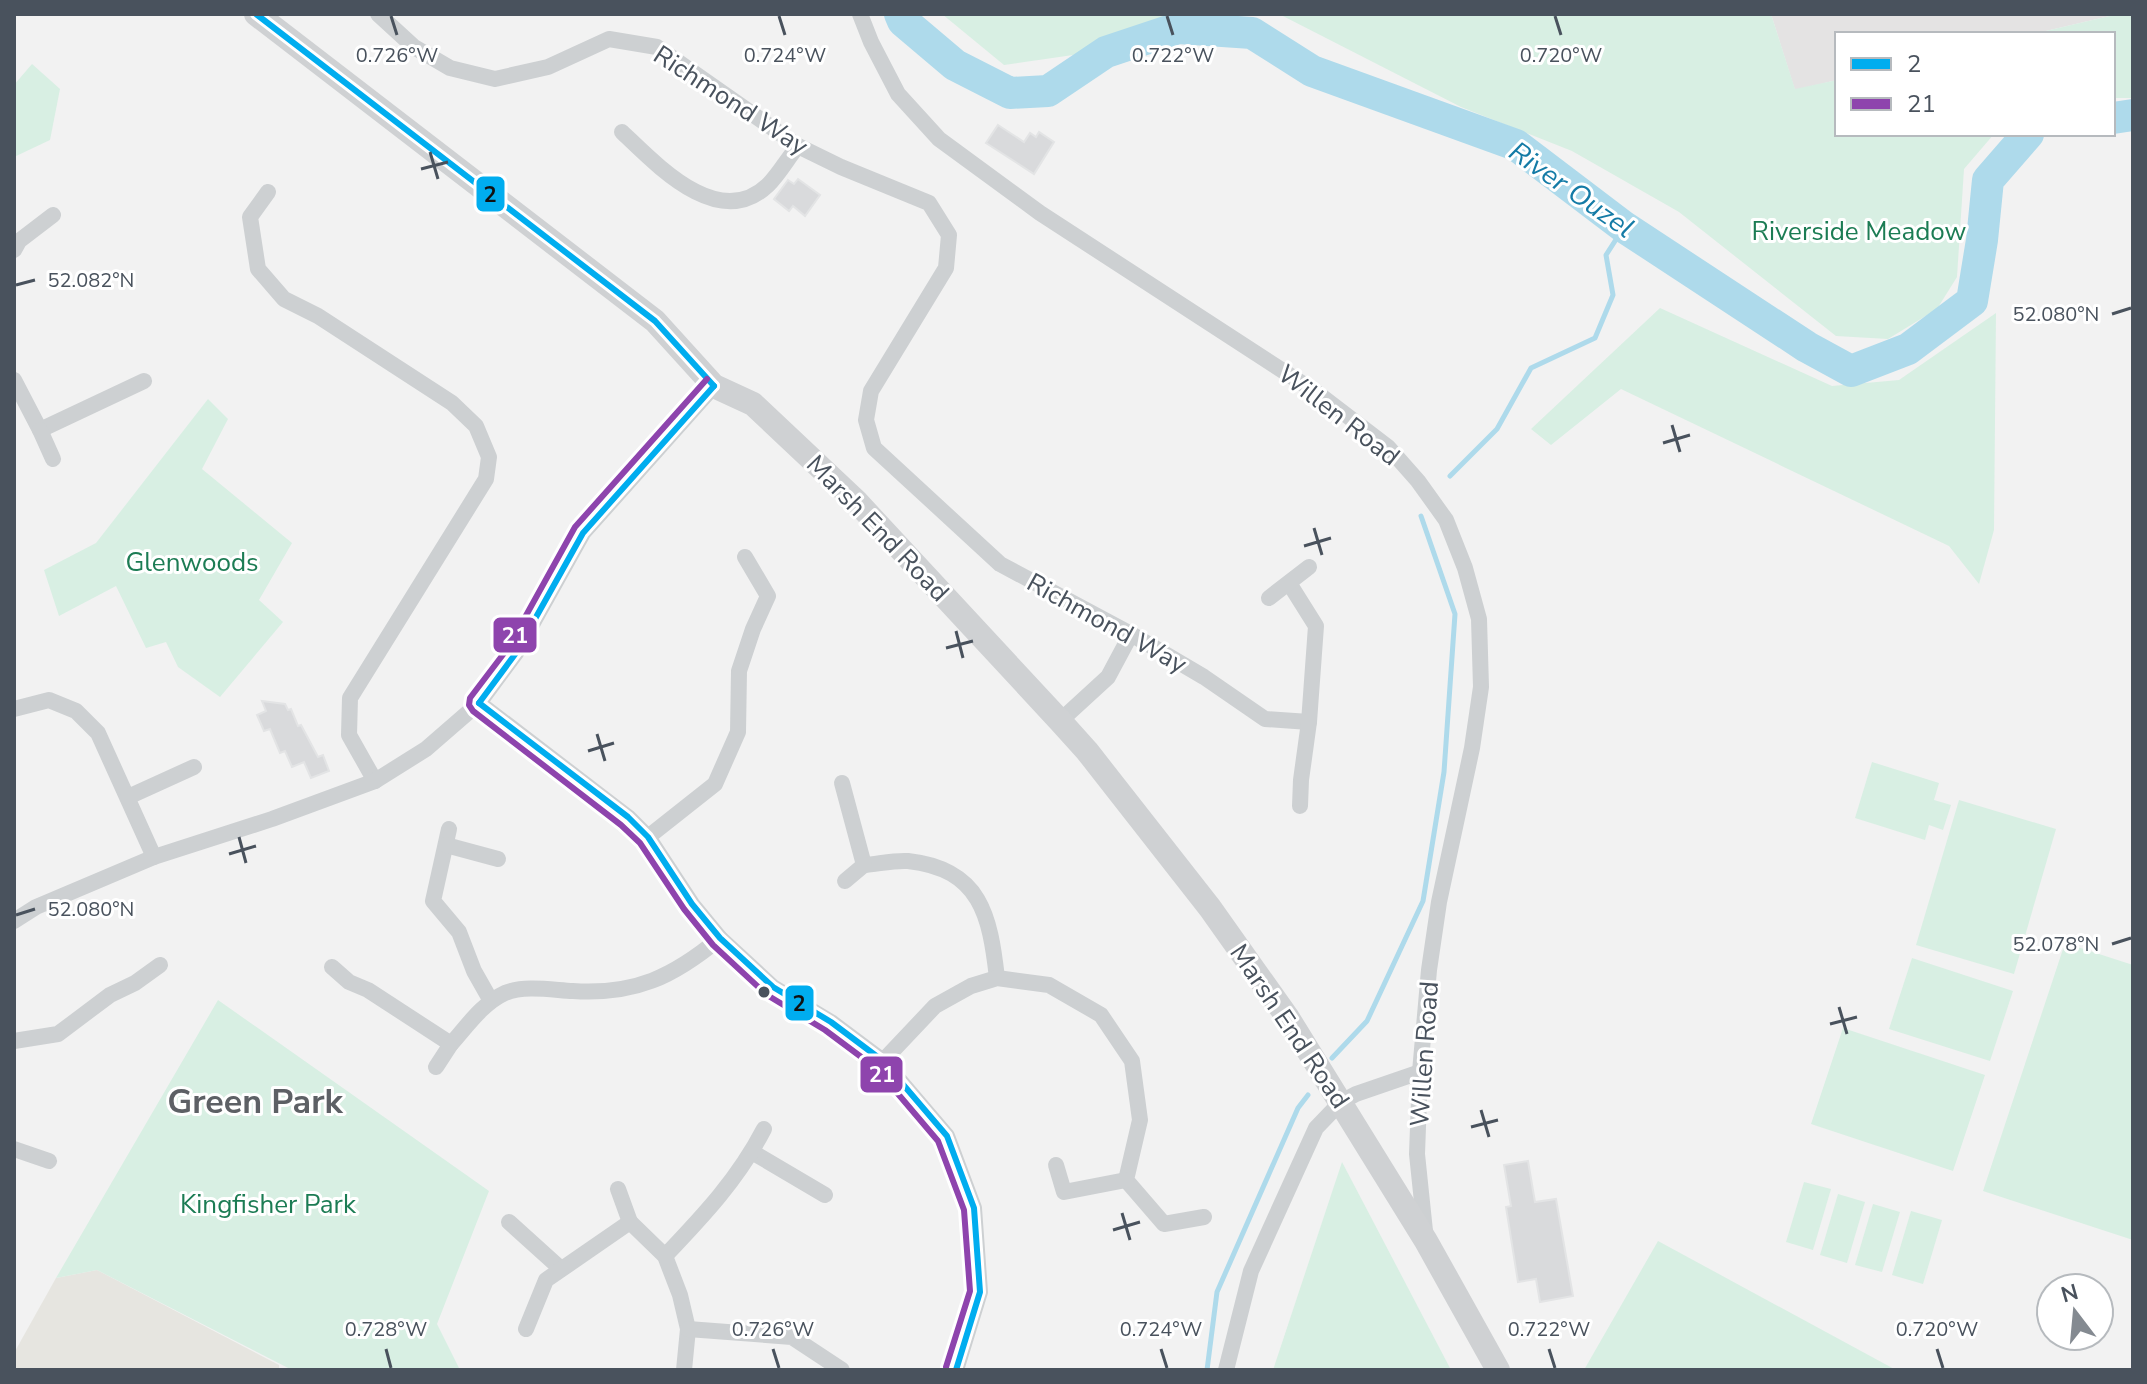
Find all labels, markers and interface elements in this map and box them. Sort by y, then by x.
legend [1835,32,2115,136]
street label: Richmond Way [647,37,815,164]
text: 0.726°W [356,42,438,69]
text: 0.724°W [744,42,826,69]
text: 0.722°W [1132,42,1214,69]
text: 0.720°W [1520,42,1602,69]
text: 2 [1907,48,1921,80]
text: 21 [1907,88,1936,120]
water label: River Ouzel [1501,133,1642,247]
line badge: 2 [475,175,506,213]
text: 2 [483,180,497,210]
park label: Riverside Meadow [1752,214,1967,249]
text: 52.082°N [48,267,134,294]
text: 52.080°N [2013,301,2099,328]
street label: Willen Road [1271,357,1407,474]
street label: Marsh End Road [799,447,957,609]
park label: Glenwoods [125,545,259,580]
street label: Richmond Way [1021,565,1194,682]
line badge: 21 [492,616,538,654]
text: 21 [502,621,528,651]
text: 52.080°N [48,896,134,923]
text: 52.078°N [2013,931,2099,958]
street label: Marsh End Road [1222,937,1358,1115]
street label: Willen Road [1402,980,1447,1128]
unlabelled marker [756,984,772,1000]
line badge: 2 [784,984,815,1022]
text: 2 [792,989,806,1019]
line badge: 21 [859,1055,904,1094]
text: 21 [869,1060,895,1090]
district label: Green Park [167,1079,344,1125]
park label: Kingfisher Park [180,1187,357,1222]
north arrow [2035,1272,2115,1352]
text: N [2058,1277,2082,1310]
text: 0.728°W [345,1316,427,1343]
text: 0.726°W [732,1316,814,1343]
text: 0.724°W [1120,1316,1202,1343]
text: 0.722°W [1508,1316,1590,1343]
text: 0.720°W [1896,1316,1978,1343]

